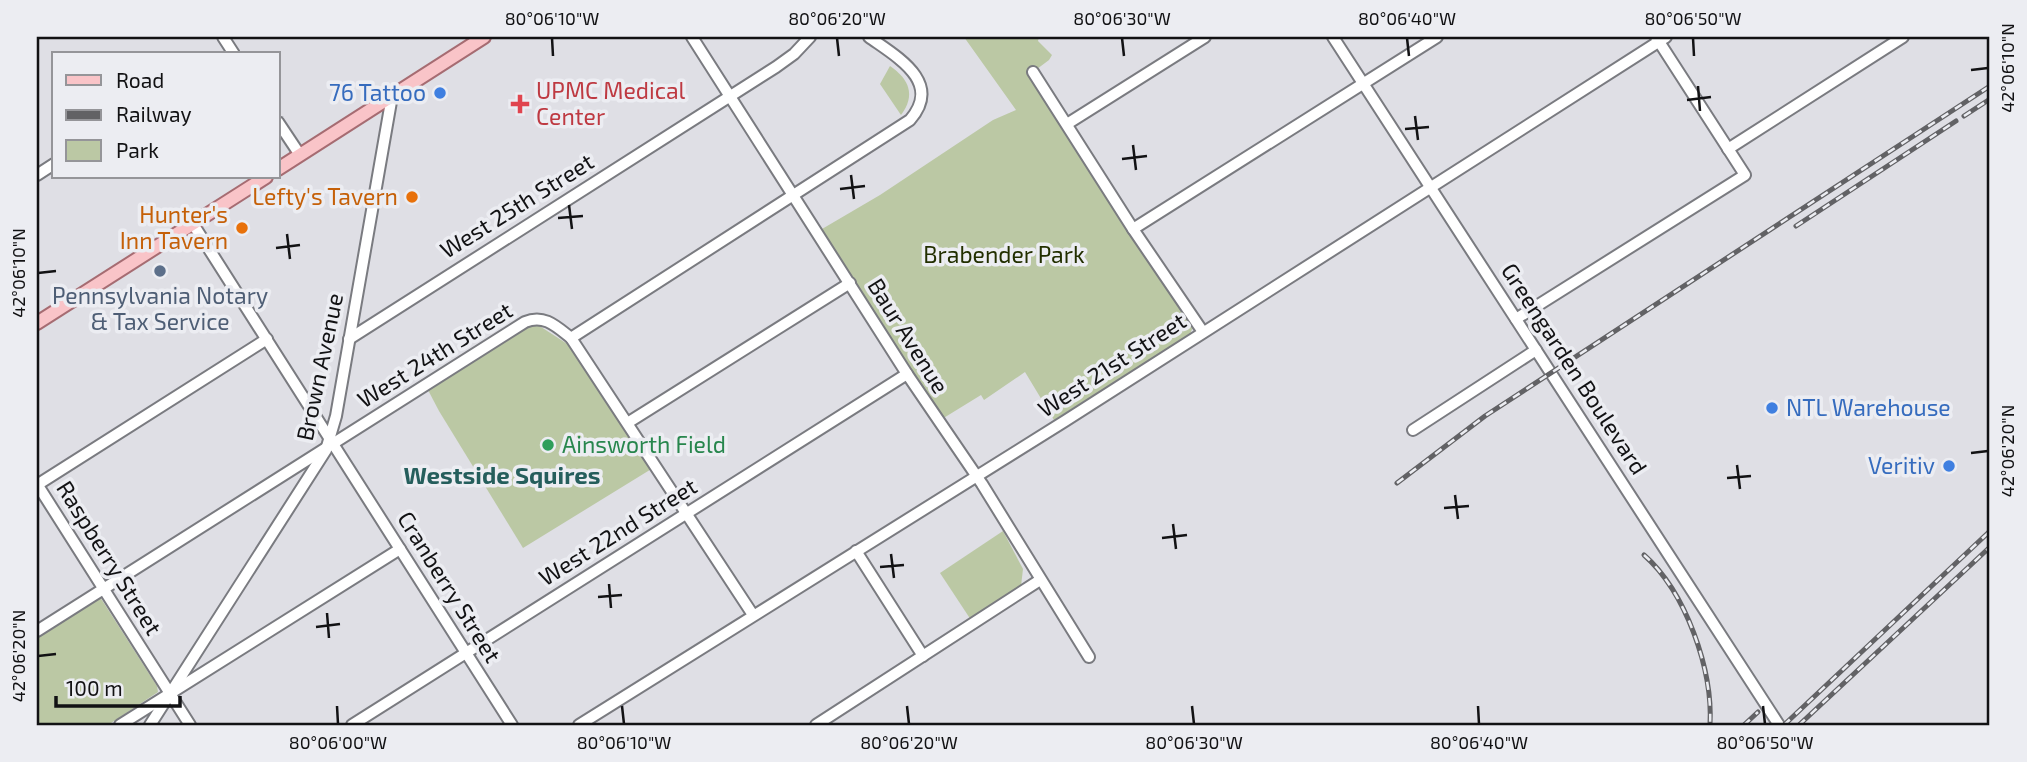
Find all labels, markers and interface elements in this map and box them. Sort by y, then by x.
text: 80°06'10"W [505,7,599,29]
text: 80°06'20"W [788,7,886,29]
text: 80°06'30"W [1073,7,1171,29]
text: 80°06'40"W [1358,7,1456,29]
text: 80°06'50"W [1644,7,1742,29]
text: 42°06'10"N [1996,23,2018,113]
legend [52,52,280,178]
text: Road [116,67,164,92]
place label: UPMC Medical Center [536,76,686,130]
place label: 76 Tattoo [329,78,426,106]
marker: 76 Tattoo [432,85,448,101]
marker: UPMC Medical Center [510,94,530,114]
text: Railway [116,101,192,126]
text: Park [116,137,159,162]
street label: West 25th Street [435,147,599,264]
place label: Lefty's Tavern [252,182,398,210]
marker: Lefty's Tavern [404,189,420,205]
place label: Hunter's Inn Tavern [120,200,228,254]
marker: Hunter's Inn Tavern [234,220,250,236]
text: 42°06'10"N [7,228,29,318]
park label: Brabender Park [923,240,1085,268]
street label: Greengarden Boulevard [1496,258,1654,479]
marker: Pennsylvania Notary & Tax Service [152,263,168,279]
street label: Baur Avenue [862,273,955,398]
place label: Pennsylvania Notary & Tax Service [52,281,268,335]
street label: Brown Avenue [290,290,348,443]
street label: West 24th Street [352,295,517,413]
street label: West 21st Street [1032,306,1191,422]
place label: NTL Warehouse [1786,393,1951,421]
marker: NTL Warehouse [1764,400,1780,416]
text: 42°06'20"N [1996,405,2018,497]
place label: Ainsworth Field [562,430,726,458]
marker: Ainsworth Field [540,437,556,453]
place label: Veritiv [1868,451,1935,479]
marker: Veritiv [1941,458,1957,474]
district label: Westside Squires [403,460,601,489]
street label: West 22nd Street [533,471,702,591]
street label: Raspberry Street [51,475,169,640]
street label: Cranberry Street [392,506,508,667]
text: 42°06'20"N [7,610,29,702]
scale bar [56,664,180,708]
text: 100 m [66,675,123,700]
text: 80°06'00"W [289,731,387,753]
text: 80°06'10"W [577,731,671,753]
text: 80°06'20"W [860,731,958,753]
text: 80°06'30"W [1145,731,1243,753]
text: 80°06'40"W [1430,731,1528,753]
text: 80°06'50"W [1716,731,1814,753]

